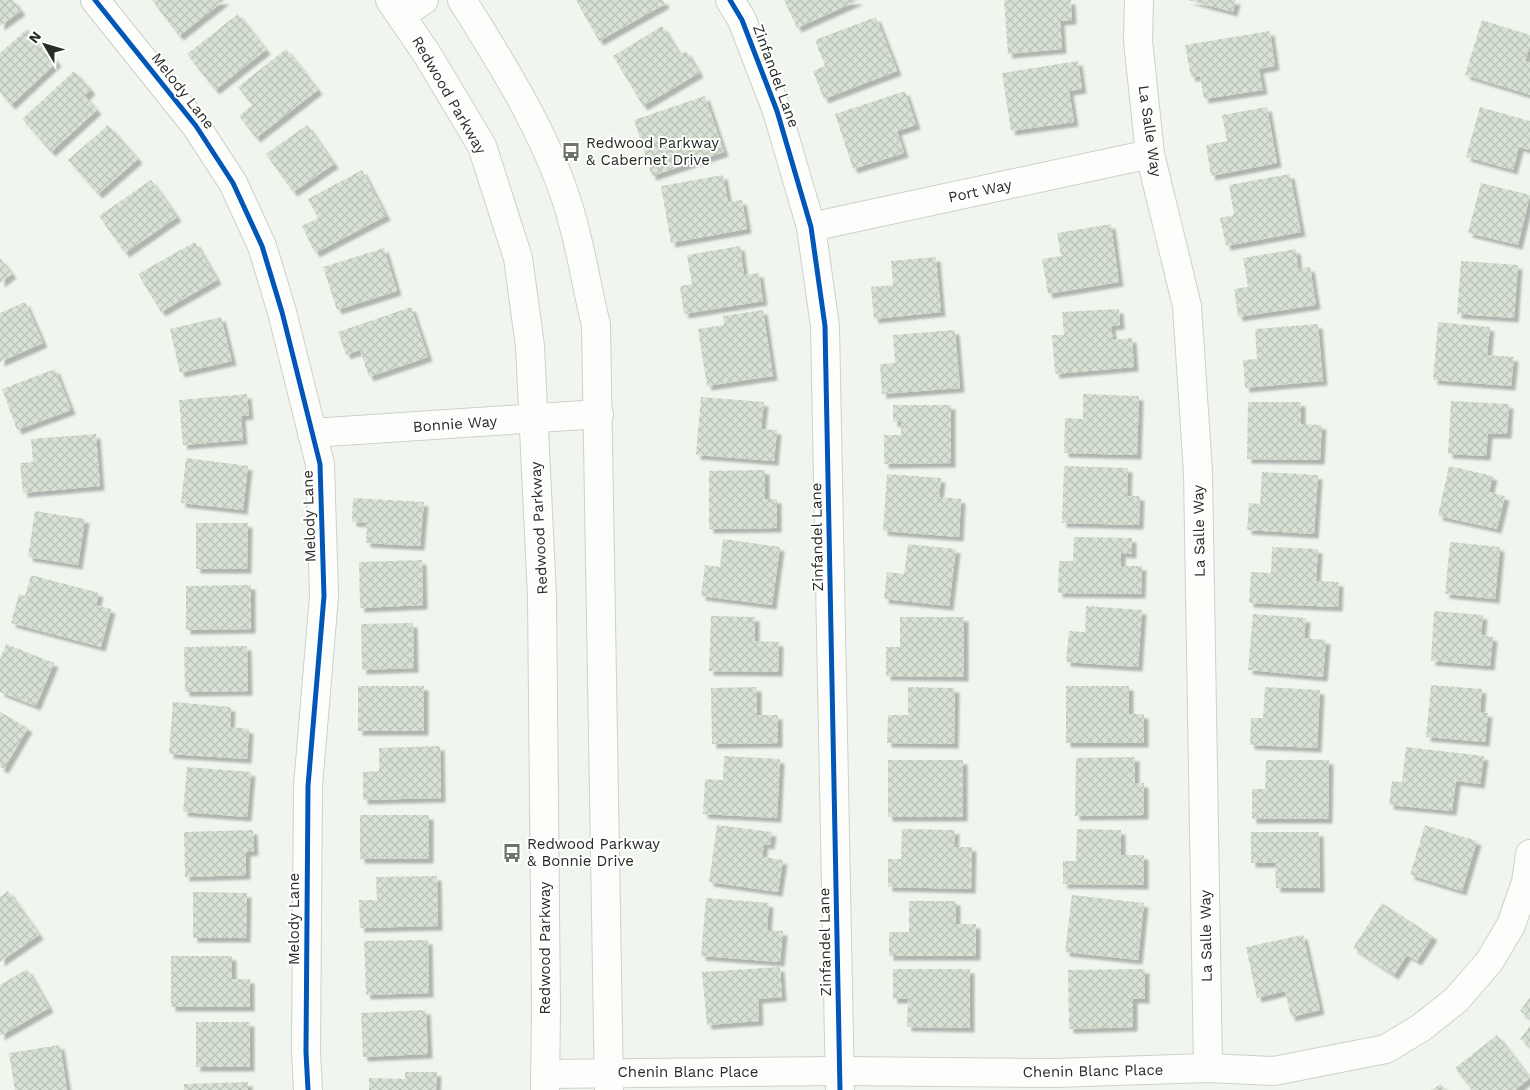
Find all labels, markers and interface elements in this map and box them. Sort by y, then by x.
north arrow [20,20,70,70]
street label: Zinfandel Lane [749,22,803,130]
text: N [25,28,44,46]
street label: Redwood Parkway [408,33,490,157]
street label: Melody Lane [148,49,218,133]
street label: La Salle Way [1135,84,1165,178]
place label: Redwood Parkway & Cabernet Drive [586,134,719,169]
bus stop icon: Redwood Parkway & Cabernet Drive [560,141,582,163]
street label: Port Way [947,175,1014,206]
street label: Bonnie Way [412,412,498,436]
street label: Redwood Parkway [527,461,551,595]
street label: Melody Lane [298,470,320,562]
street label: Zinfandel Lane [807,483,827,591]
street label: La Salle Way [1189,484,1209,577]
place label: Redwood Parkway & Bonnie Drive [527,835,660,870]
bus stop icon: Redwood Parkway & Bonnie Drive [501,842,523,864]
street label: Melody Lane [285,873,303,965]
street label: Redwood Parkway [536,881,554,1015]
street label: Zinfandel Lane [815,888,835,996]
street label: La Salle Way [1196,889,1216,982]
street label: Chenin Blanc Place [1022,1061,1164,1081]
street label: Chenin Blanc Place [618,1063,758,1081]

